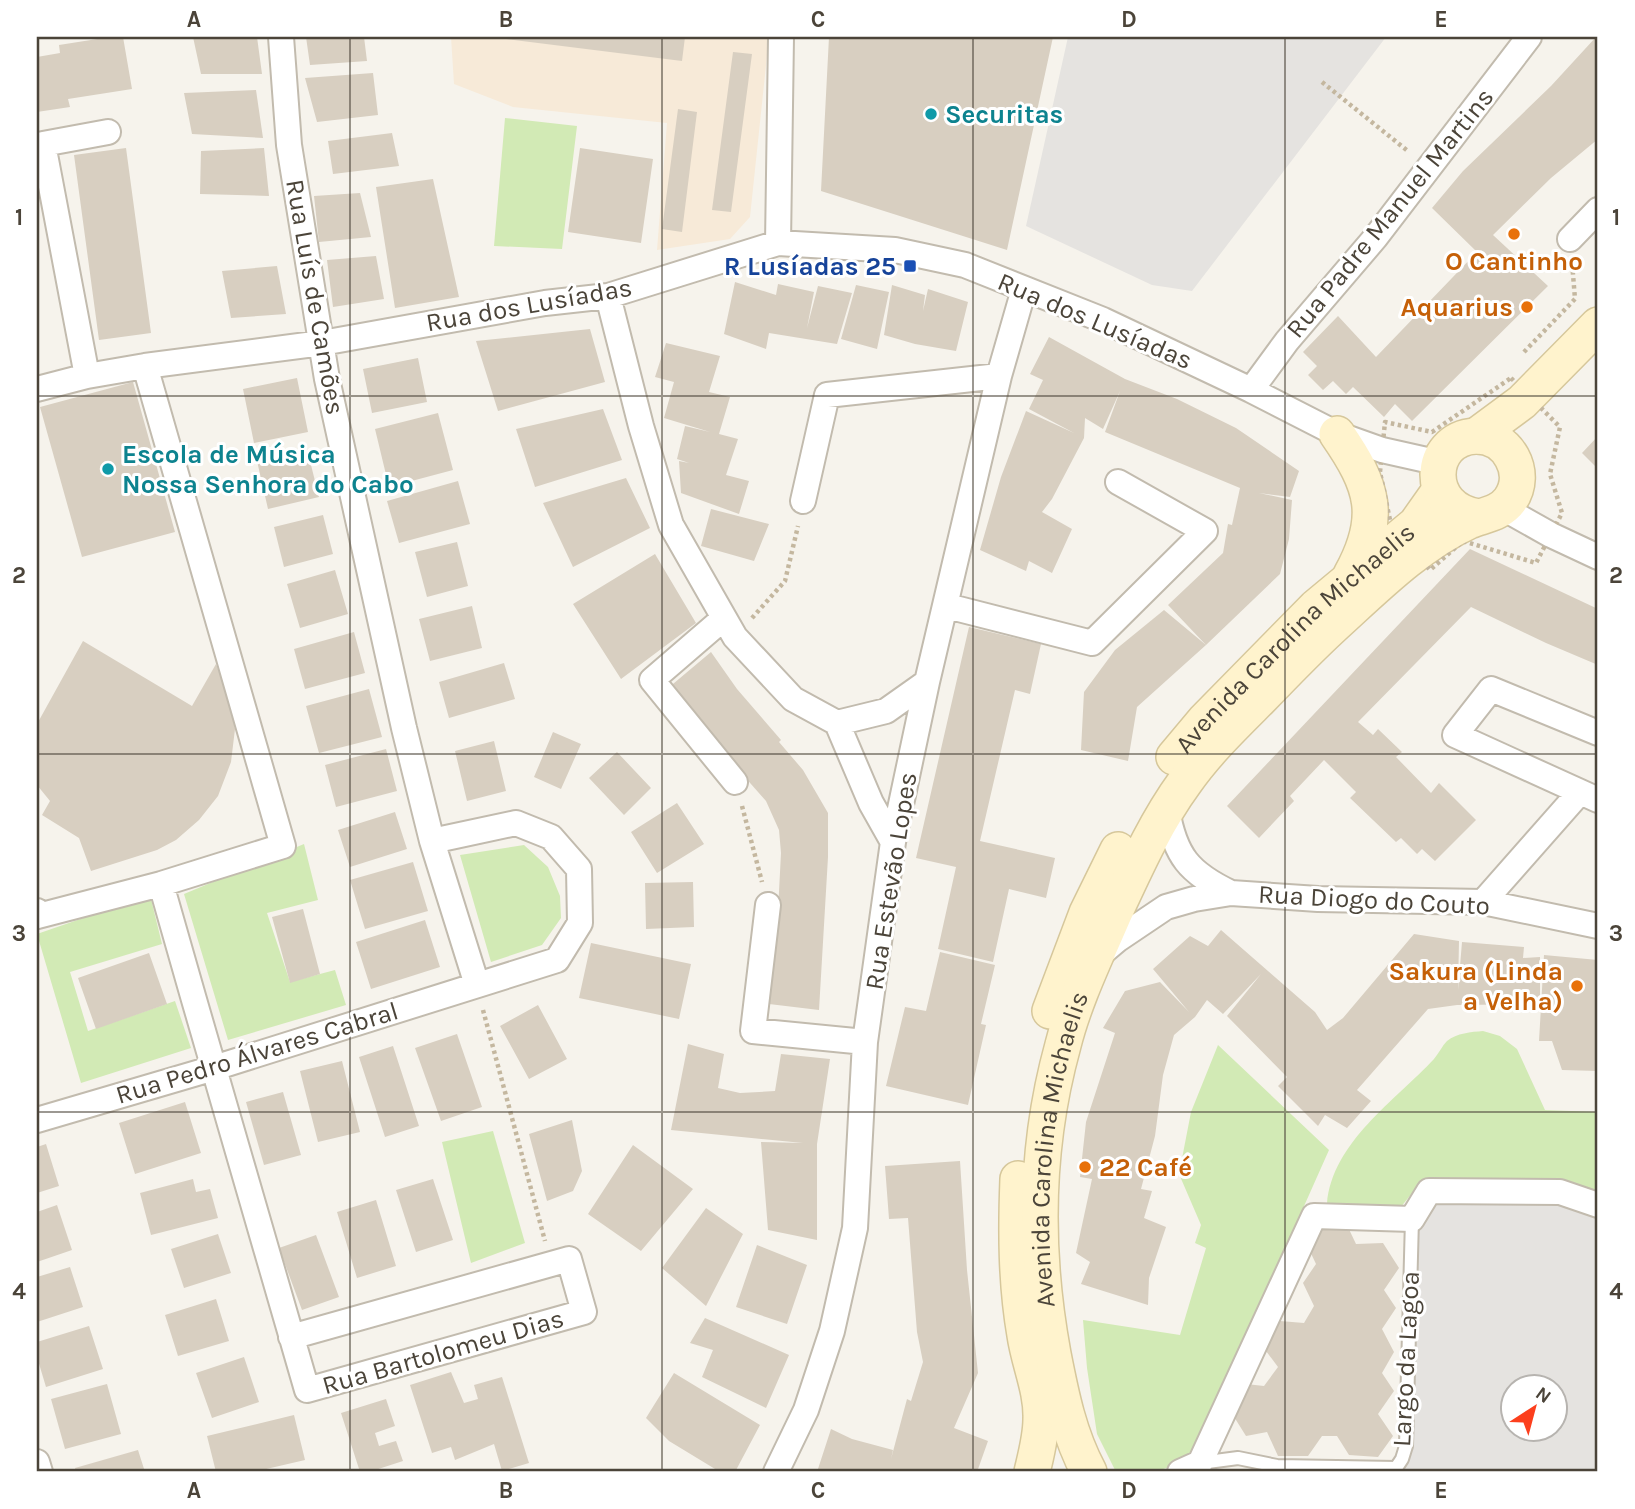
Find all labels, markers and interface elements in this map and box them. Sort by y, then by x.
text: A [187,6,201,33]
text: B [499,6,513,33]
text: C [811,6,825,33]
text: D [1121,6,1137,33]
text: E [1434,6,1448,33]
street label: Rua Padre Manuel Martins [1280,82,1500,344]
place label: Securitas [945,99,1063,130]
marker: Securitas [923,106,939,122]
street label: Rua Luís de Camões [279,177,351,417]
text: 1 [15,204,23,231]
text: 1 [1612,204,1620,231]
marker: O Cantinho [1506,226,1522,242]
place label: O Cantinho [1445,246,1583,277]
place label: R Lusíadas 25 [724,251,896,282]
marker: R Lusíadas 25 [902,258,918,274]
street label: Rua dos Lusíadas [993,266,1197,376]
street label: Rua dos Lusíadas [424,272,634,338]
place label: Aquarius [1401,292,1513,323]
marker: Aquarius [1519,299,1535,315]
place label: Escola de Música Nossa Senhora do Cabo [122,439,414,500]
marker: Escola de Música Nossa Senhora do Cabo [100,461,116,477]
street label: Avenida Carolina Michaelis [1168,516,1421,760]
text: 2 [12,562,26,589]
text: 2 [1609,562,1623,589]
street label: Rua Estevão Lopes [858,770,924,992]
street label: Rua Diogo do Couto [1257,878,1491,922]
text: 3 [12,920,26,947]
text: 3 [1609,920,1623,947]
place label: Sakura (Linda a Velha) [1388,956,1563,1017]
marker: Sakura (Linda a Velha) [1569,978,1585,994]
street label: Avenida Carolina Michaelis [1025,987,1095,1309]
street label: Rua Pedro Álvares Cabral [112,994,402,1111]
place label: 22 Café [1099,1152,1192,1183]
marker: 22 Café [1077,1159,1093,1175]
street label: Largo da Lagoa [1386,1270,1426,1448]
text: 4 [12,1278,26,1305]
text: 4 [1609,1278,1623,1305]
street label: Rua Bartolomeu Dias [319,1303,567,1401]
north arrow [1498,1372,1568,1442]
text: N [1531,1382,1555,1408]
text: A [187,1477,201,1504]
text: B [499,1477,513,1504]
text: C [811,1477,825,1504]
text: D [1121,1477,1137,1504]
text: E [1434,1477,1448,1504]

